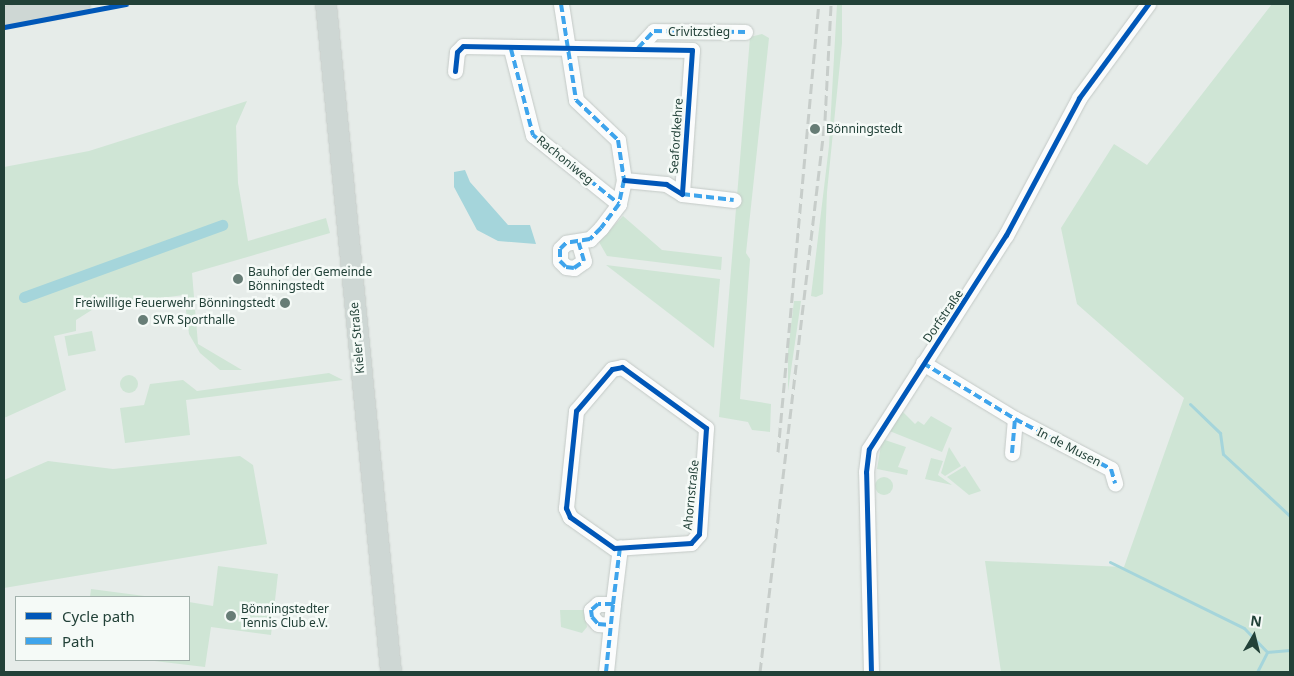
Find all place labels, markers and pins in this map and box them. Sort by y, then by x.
marker: Bönningstedt [808,122,822,136]
place label: Bönningstedt [826,122,902,136]
place label: Bauhof der Gemeinde Bönningstedt [248,265,372,293]
marker: Bauhof der Gemeinde Bönningstedt [232,273,244,285]
place label: Freiwillige Feuerwehr Bönningstedt [75,296,275,310]
marker: Freiwillige Feuerwehr Bönningstedt [279,297,291,309]
place label: SVR Sporthalle [153,313,235,327]
marker: SVR Sporthalle [137,314,149,326]
place label: Bönningstedter Tennis Club e.V. [241,602,329,630]
marker: Bönningstedter Tennis Club e.V. [225,610,237,622]

